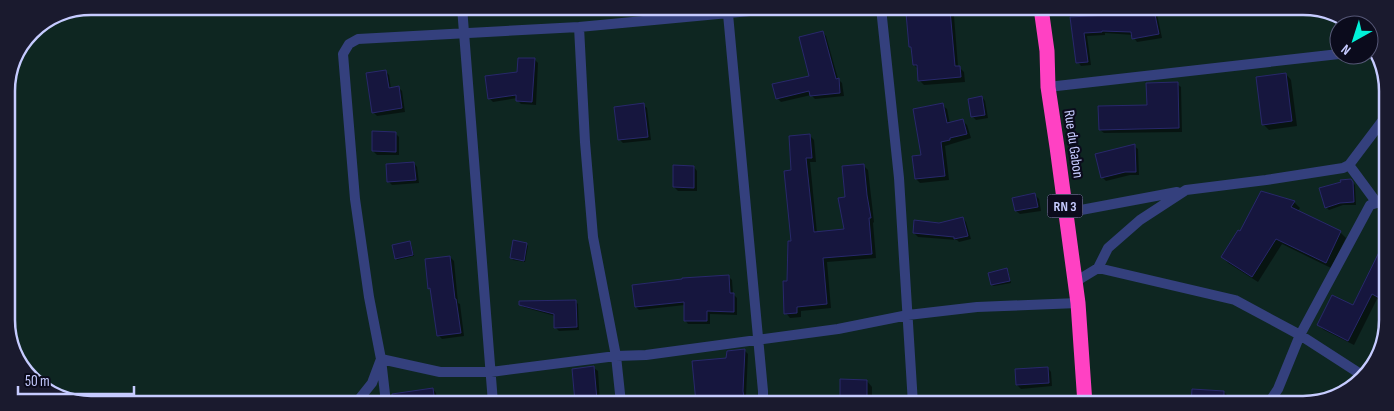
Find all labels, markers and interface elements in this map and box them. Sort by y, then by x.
north arrow [1329,15,1379,65]
text: N [1338,41,1354,59]
street label: Rue du Gabon [1059,109,1088,179]
road number: RN 3 [1048,195,1082,218]
scale bar [18,364,134,396]
text: 50 m [25,372,50,391]

